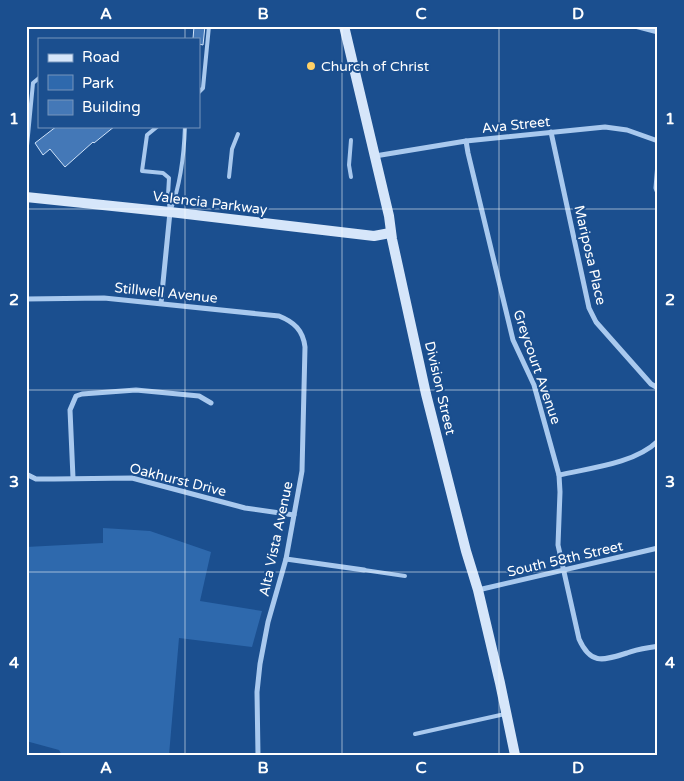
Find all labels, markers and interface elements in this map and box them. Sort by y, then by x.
text: A [100,4,112,24]
text: B [257,4,269,24]
text: C [415,4,427,24]
text: D [572,4,584,24]
legend [38,38,200,128]
text: Road [82,48,120,66]
place label: Church of Christ [321,58,430,75]
marker: Church of Christ [305,60,317,72]
text: Park [82,74,114,92]
text: Building [82,98,141,116]
text: 1 [9,109,19,129]
text: 1 [665,109,675,129]
street label: Ava Street [481,113,552,137]
street label: Valencia Parkway [152,188,269,219]
street label: Mariposa Place [570,203,610,307]
street label: Stillwell Avenue [114,279,219,307]
text: 2 [9,290,19,310]
text: 2 [665,290,675,310]
street label: Greycourt Avenue [509,308,565,427]
street label: Division Street [421,339,459,437]
street label: Oakhurst Drive [128,460,228,500]
text: 3 [9,472,19,492]
text: 3 [665,472,675,492]
street label: Alta Vista Avenue [255,480,297,598]
street label: South 58th Street [505,537,625,581]
text: 4 [9,653,19,673]
text: 4 [665,653,675,673]
text: A [100,758,112,778]
text: B [257,758,269,778]
text: C [415,758,427,778]
text: D [572,758,584,778]

